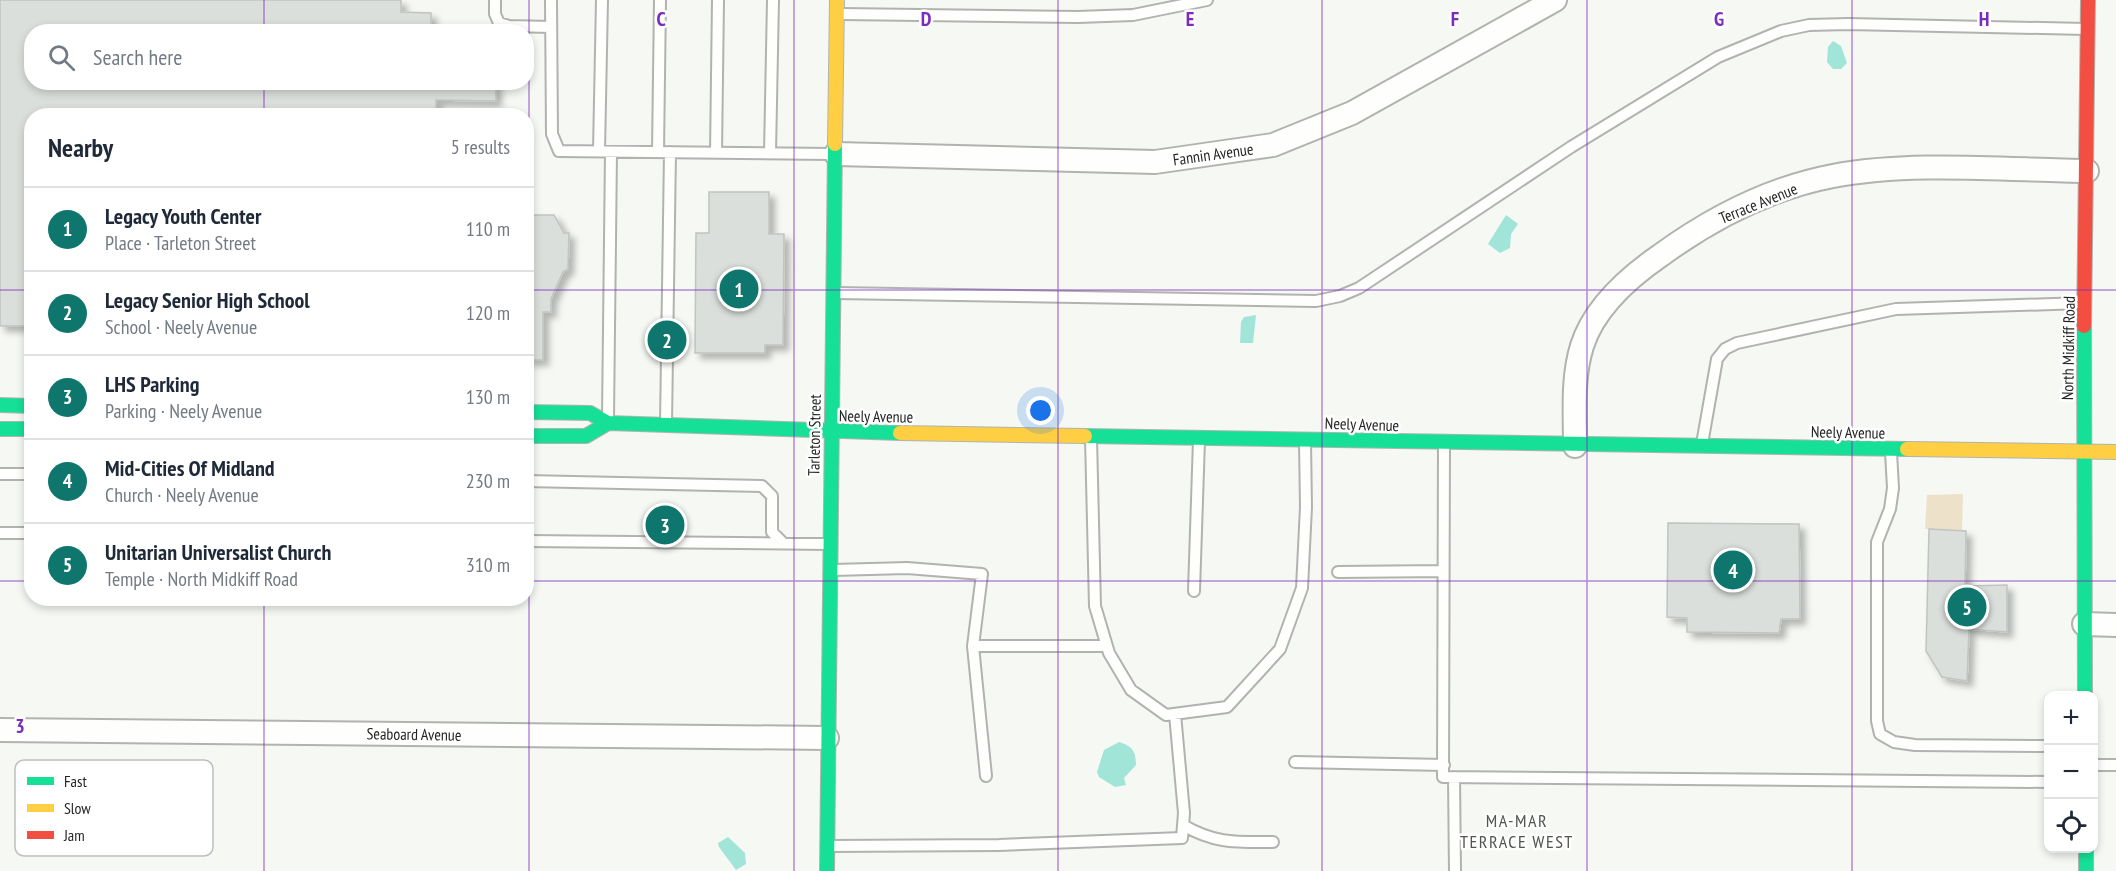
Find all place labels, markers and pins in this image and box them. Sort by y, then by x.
pin: 1 [720,266,758,312]
pin: 2 [648,318,686,362]
pin: 3 [646,502,684,548]
pin: 4 [1714,548,1752,592]
pin: 5 [1948,584,1986,630]

